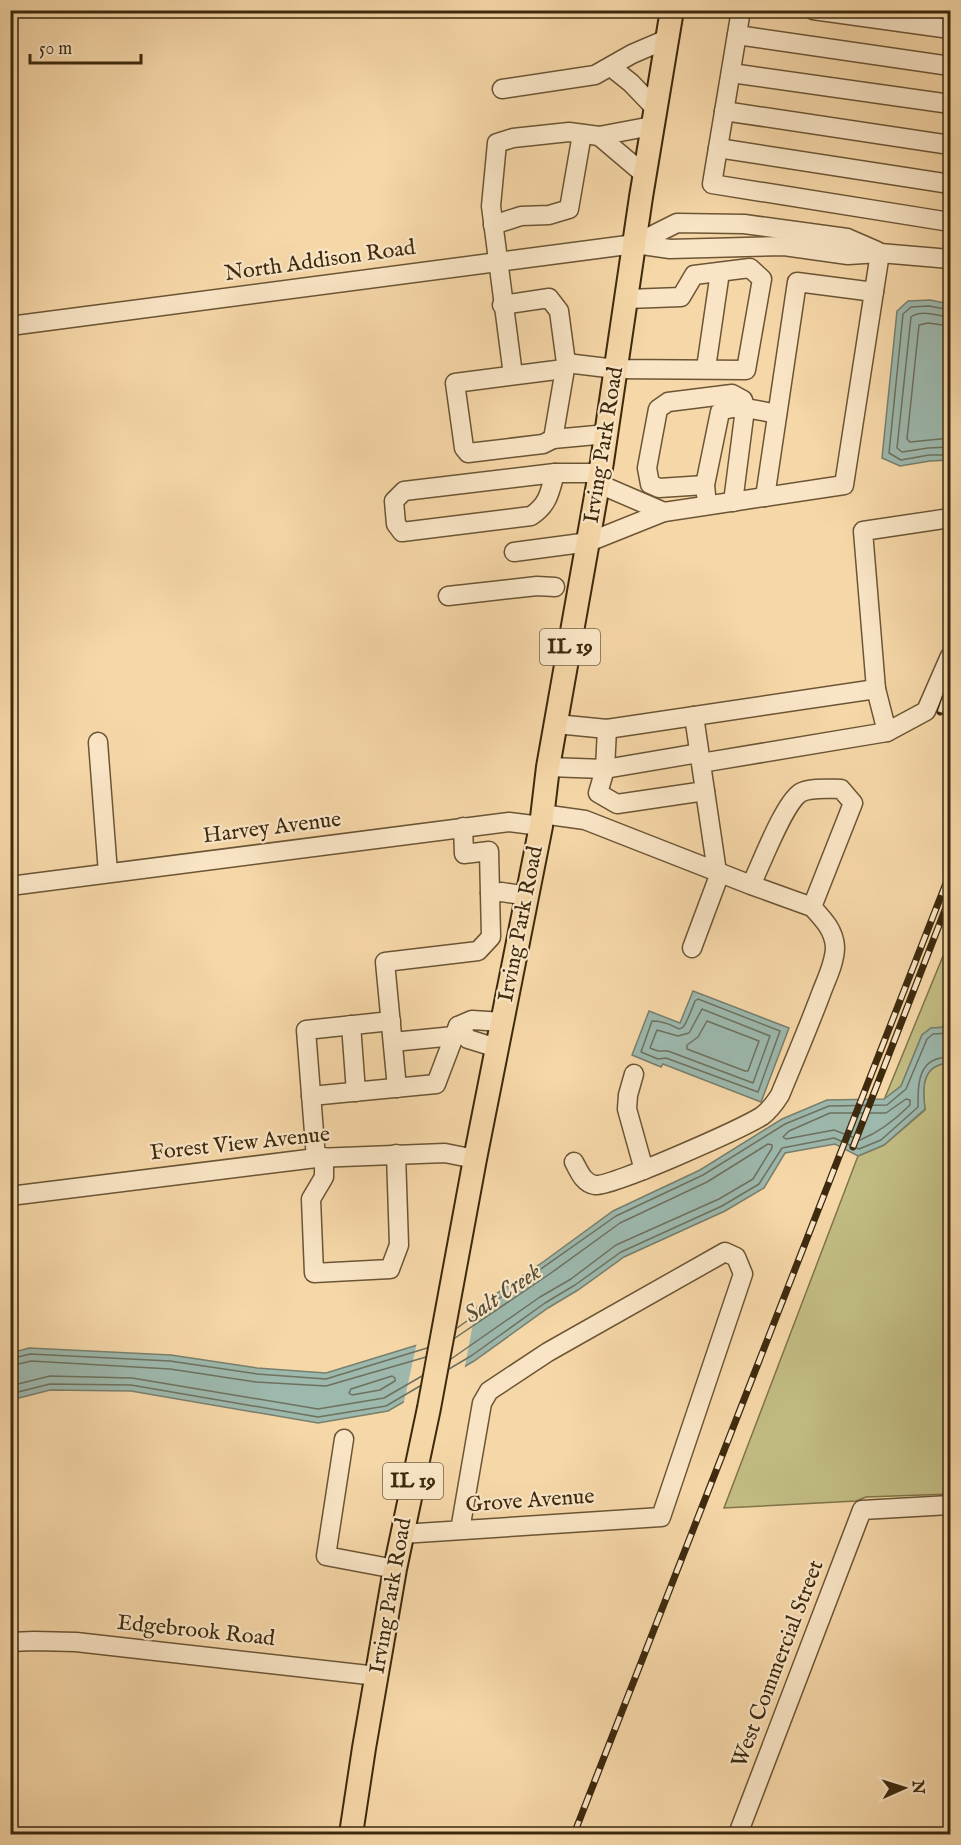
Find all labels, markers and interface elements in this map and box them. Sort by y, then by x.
scale bar [30,27,141,65]
text: 50 m [39,38,72,61]
street label: North Addison Road [223,234,417,288]
street label: Irving Park Road [578,365,630,525]
road number: IL 19 [540,629,600,665]
street label: Harvey Avenue [201,806,343,850]
street label: Irving Park Road [492,844,550,1004]
street label: Forest View Avenue [149,1121,331,1167]
water label: Salt Creek [458,1257,548,1331]
road number: IL 19 [383,1463,443,1499]
street label: Grove Avenue [465,1483,595,1519]
street label: Irving Park Road [363,1515,419,1676]
street label: West Commercial Street [725,1556,831,1772]
street label: Edgebrook Road [116,1609,277,1653]
north arrow [874,1758,934,1818]
text: N [907,1779,927,1795]

